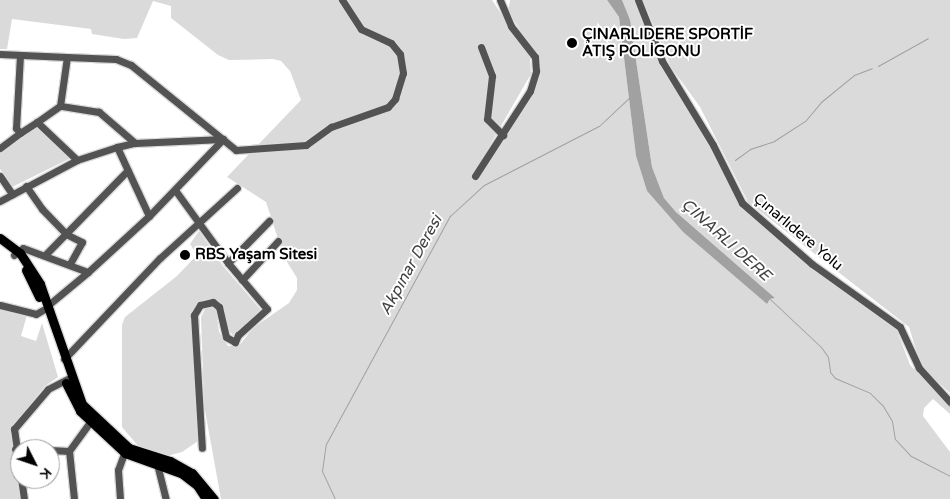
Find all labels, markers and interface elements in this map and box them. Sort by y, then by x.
place label: ÇINARLIDERE SPORTİF ATIŞ POLİGONU [582,25,753,60]
marker: ÇINARLIDERE SPORTİF ATIŞ POLİGONU [566,37,578,49]
street label: Çınarlıdere Yolu [750,189,846,275]
water label: ÇINARLI DERE [677,195,775,285]
water label: Akpınar Deresi [376,212,446,318]
place label: RBS Yaşam Sitesi [195,246,317,264]
marker: RBS Yaşam Sitesi [179,249,191,261]
north arrow [10,439,60,489]
text: K [36,464,55,483]

